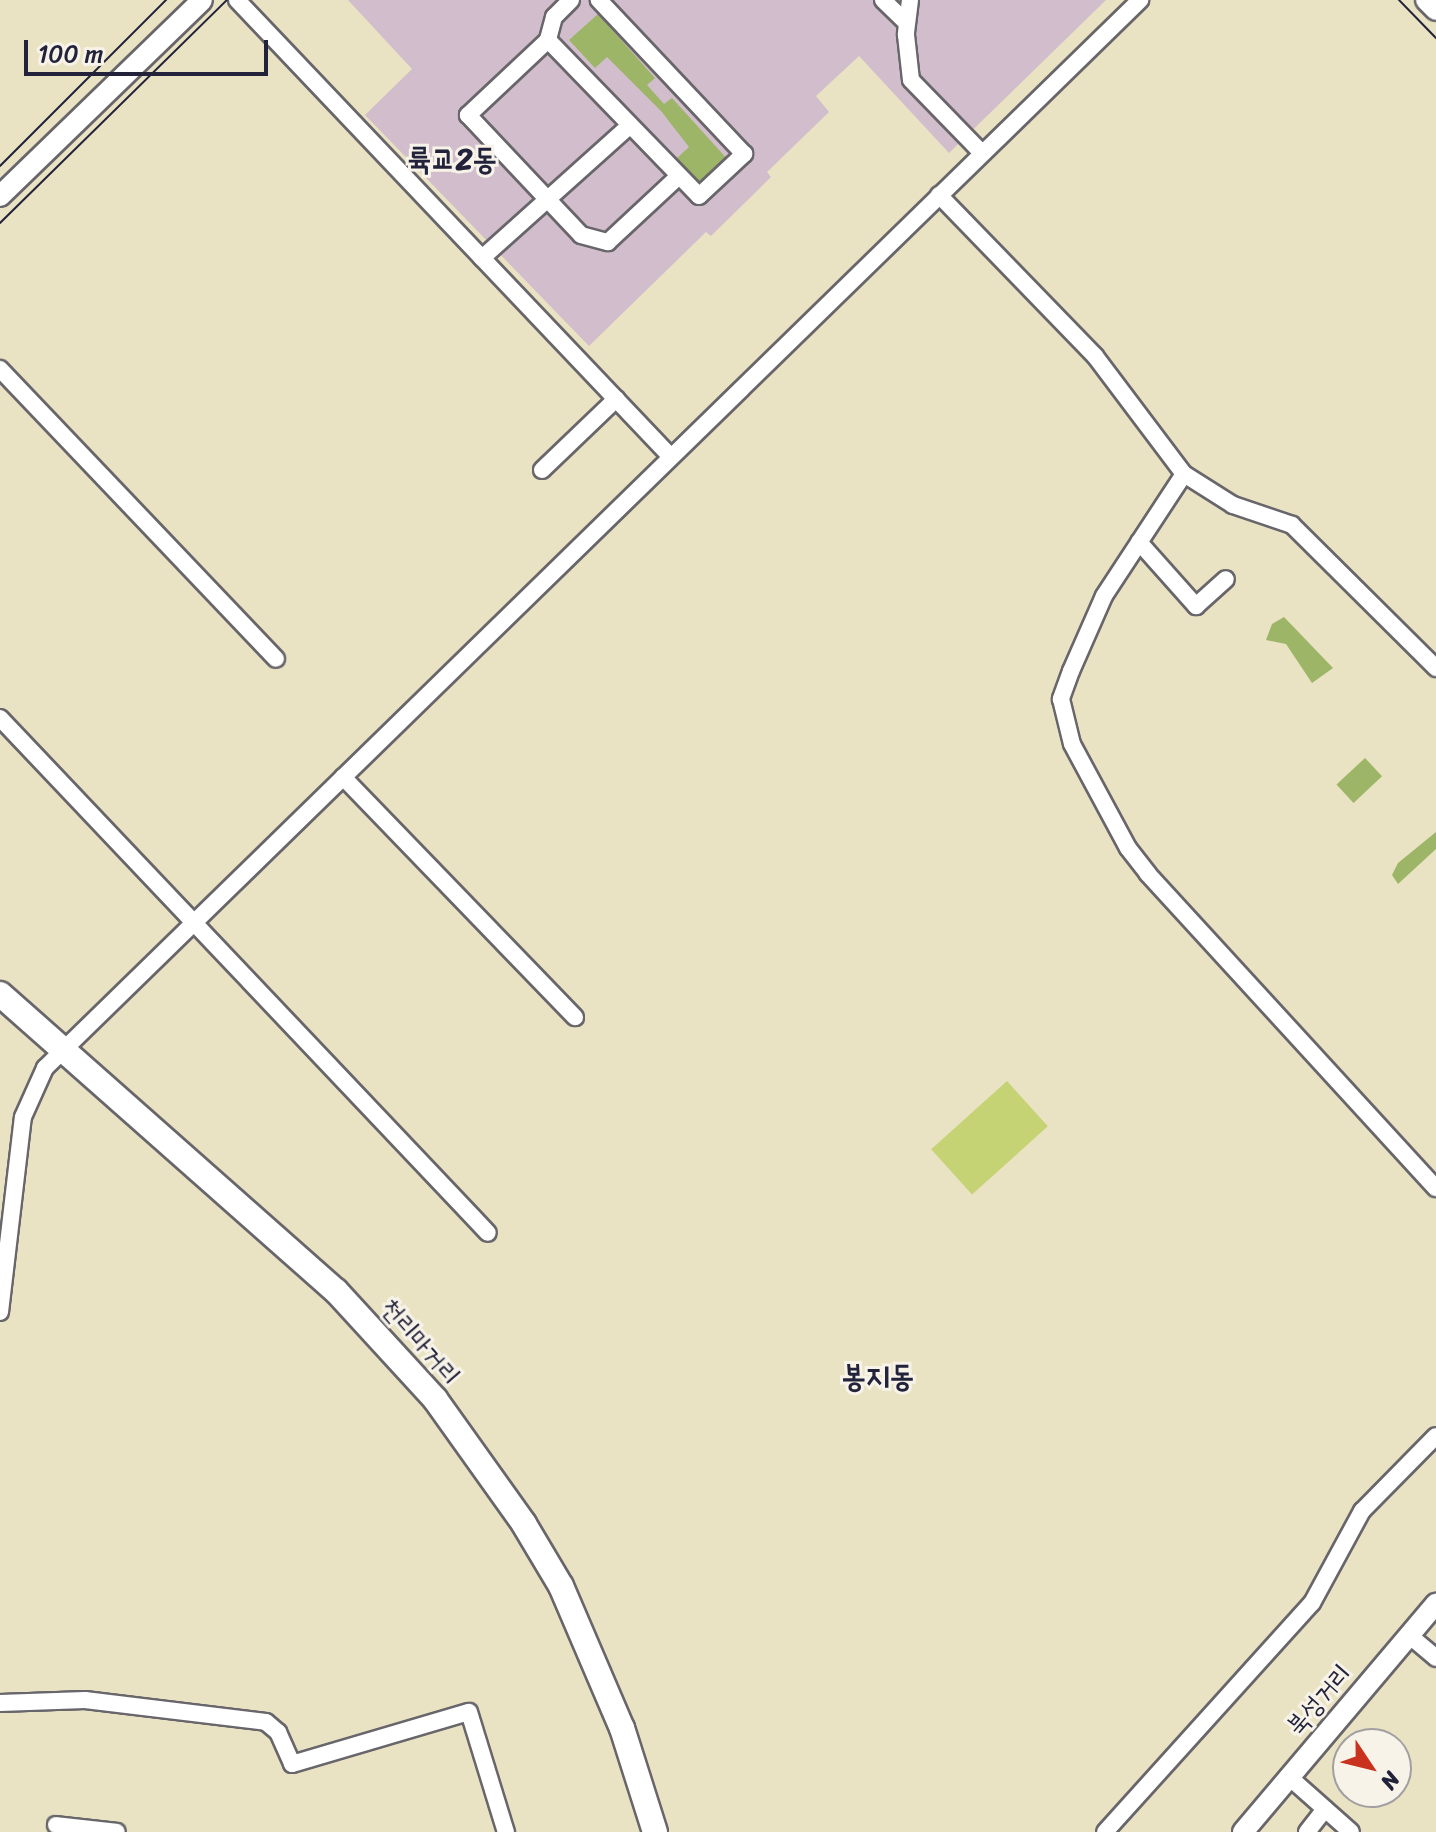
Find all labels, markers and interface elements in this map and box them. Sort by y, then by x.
scale bar [28,24,272,74]
text: 100 m [38,33,103,75]
district label: 륙교2동 [407,141,497,177]
street label: 천리마거리 [374,1292,466,1392]
district label: 봉지동 [842,1358,914,1394]
street label: 북성거리 [1280,1658,1358,1742]
north arrow [1332,1728,1412,1808]
text: N [1370,1763,1411,1798]

